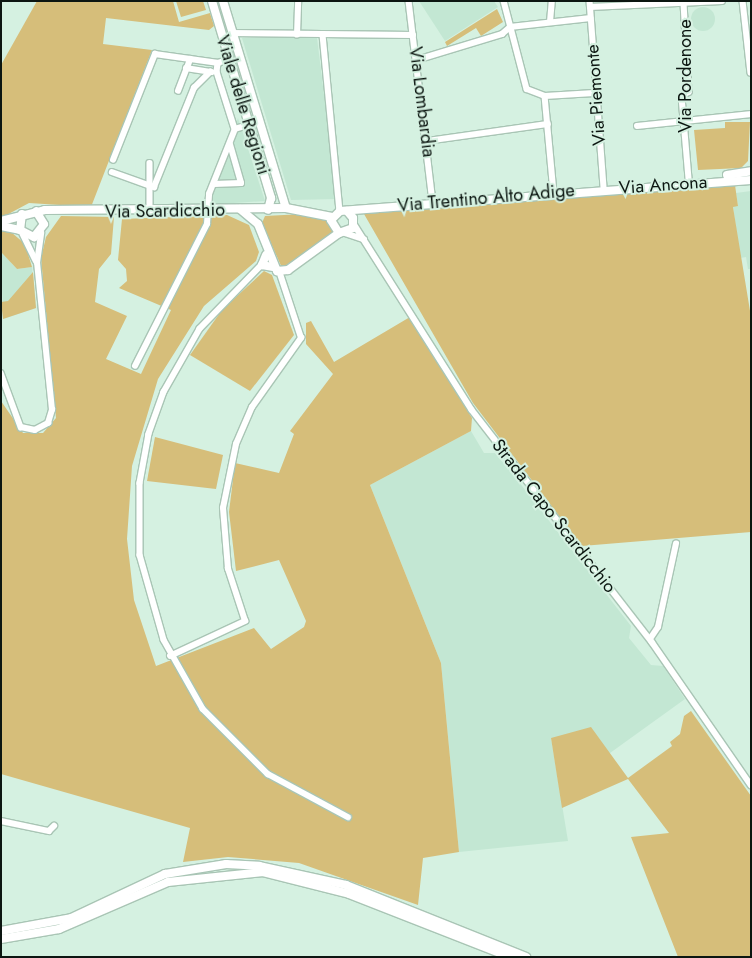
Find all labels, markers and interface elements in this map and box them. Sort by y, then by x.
street label: Via Pordenone [674,19,696,133]
street label: Viale delle Regioni [212,33,274,177]
street label: Via Piemonte [582,44,610,146]
street label: Via Lombardia [404,45,440,159]
street label: Via Ancona [618,171,708,199]
street label: Via Trentino Alto Adige [397,179,575,217]
street label: Via Scardicchio [105,199,225,223]
street label: Strada Capo Scardicchio [487,435,621,597]

